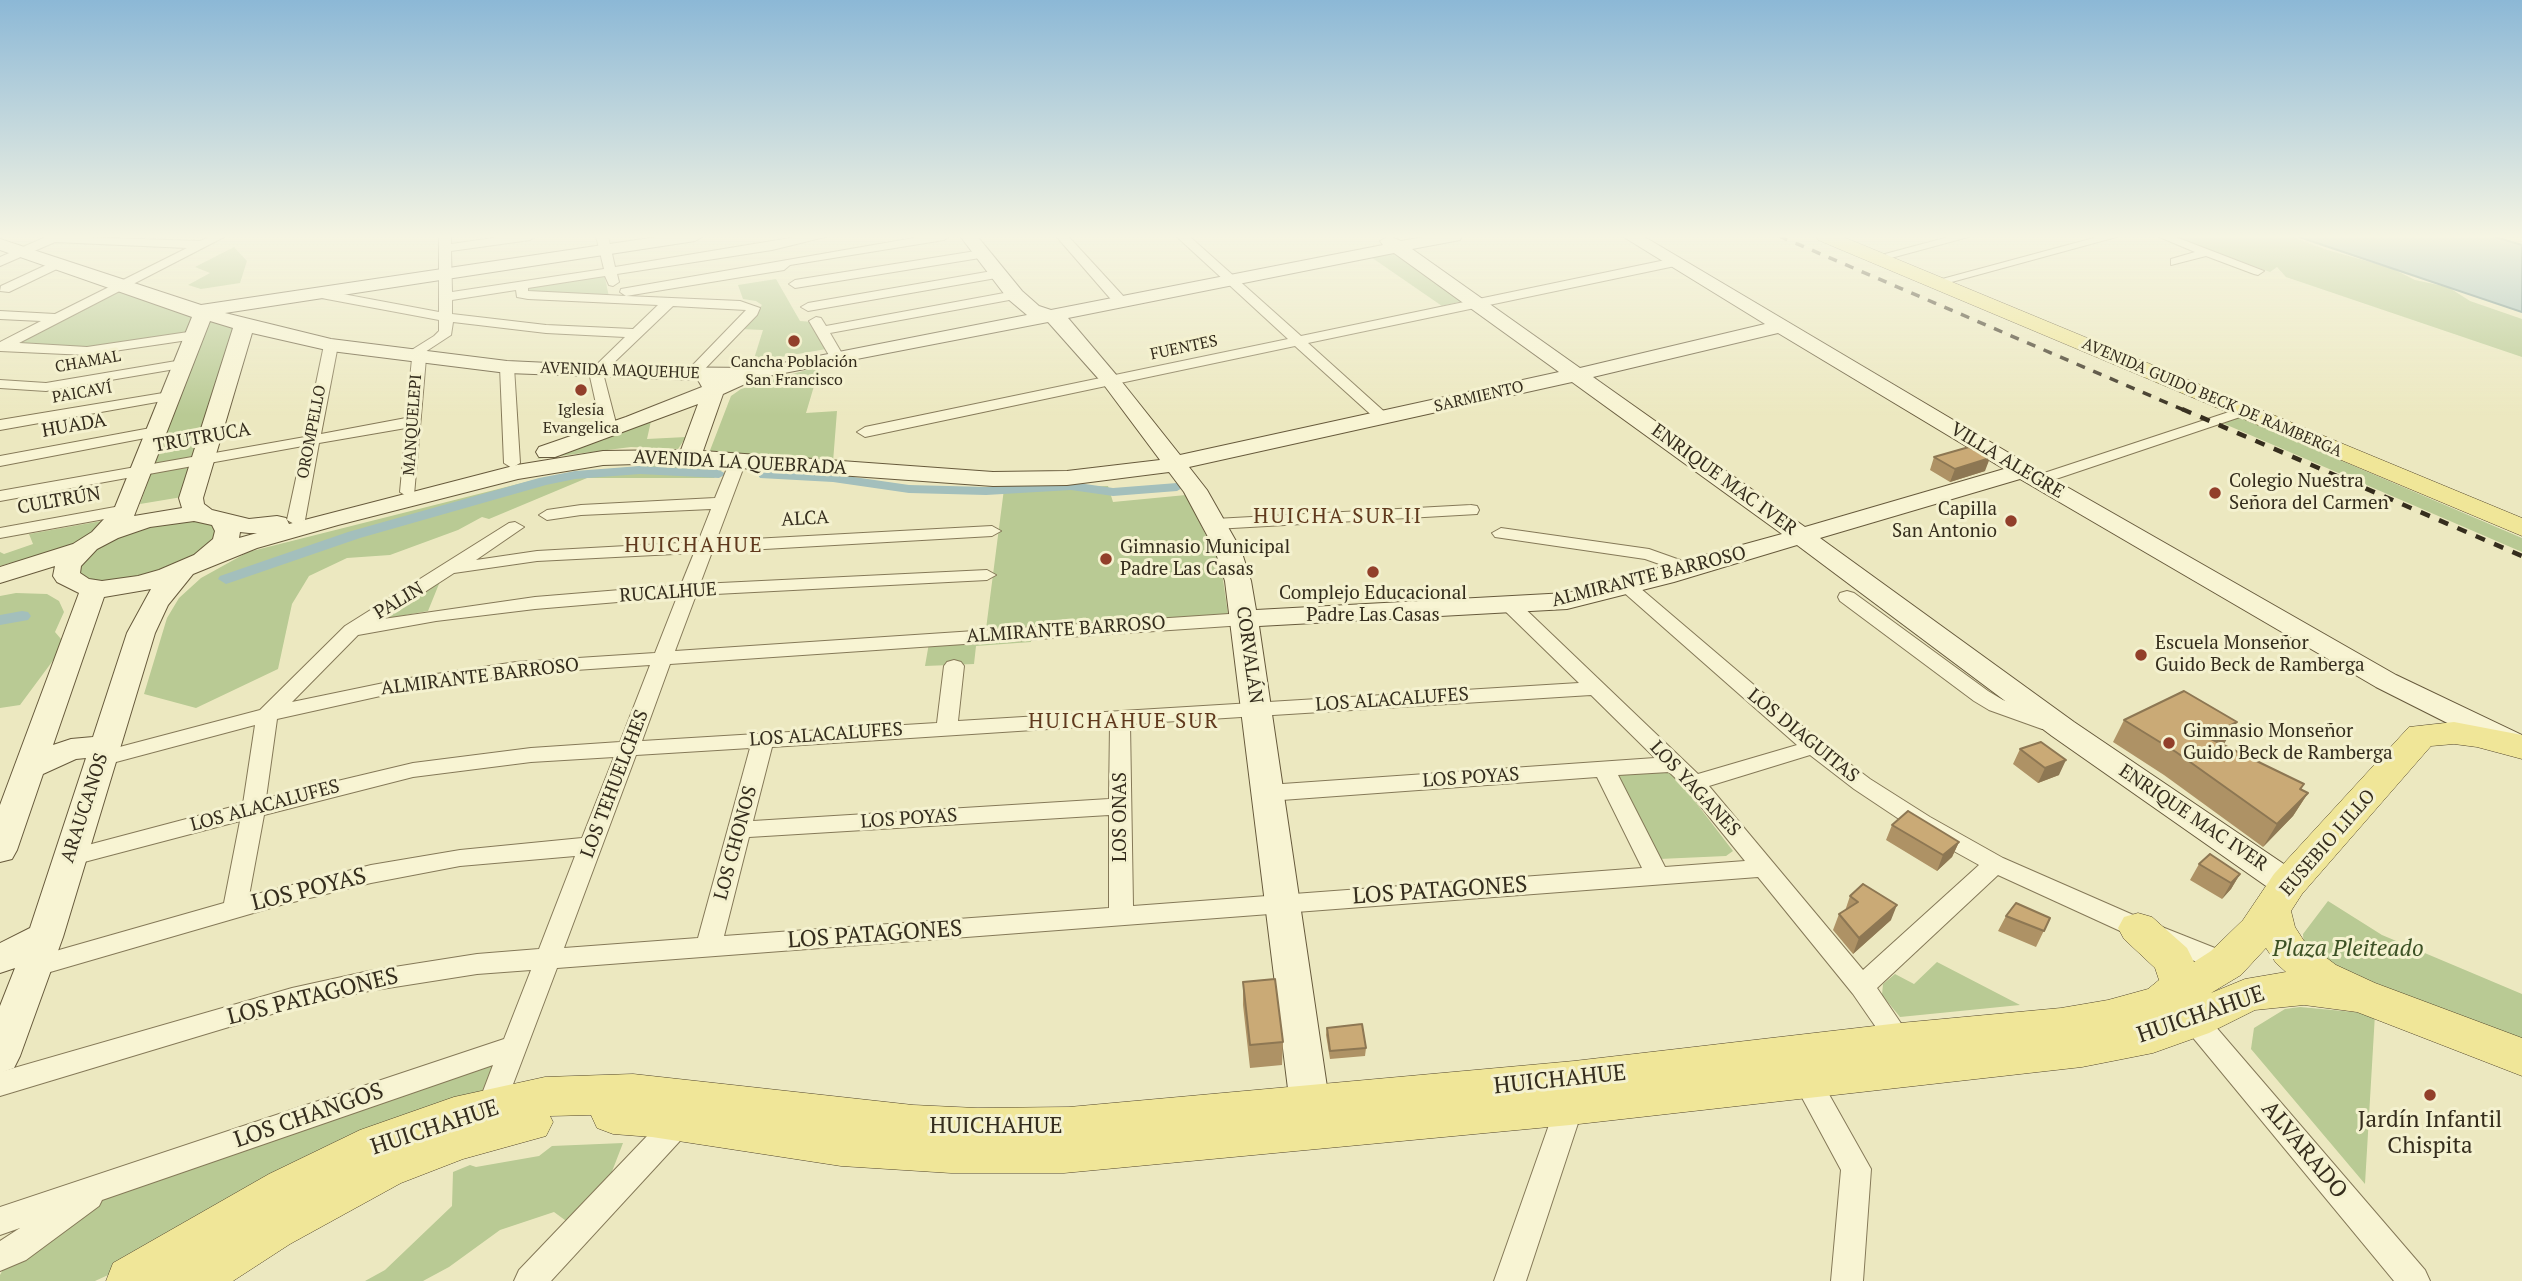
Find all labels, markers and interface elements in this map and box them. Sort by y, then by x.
street label: FUENTES [1149,332,1219,364]
marker: Cancha Población San Francisco [786,333,802,349]
street label: AVENIDA GUIDO BECK DE RAMBERGA [2079,334,2345,462]
street label: CHAMAL [54,347,122,377]
place label: Cancha Población San Francisco [731,352,857,390]
street label: AVENIDA MAQUEHUE [540,359,700,383]
street label: MANQUELEPI [400,374,426,476]
street label: SARMIENTO [1432,377,1526,417]
street label: PAICAVÍ [50,378,114,408]
marker: Iglesia Evangelica [573,382,589,398]
street label: OROMPELLO [294,383,330,481]
place label: Iglesia Evangelica [543,400,619,438]
street label: HUADA [40,409,108,443]
street label: TRUTRUCA [152,418,252,458]
street label: VILLA ALEGRE [1946,418,2068,504]
street label: ENRIQUE MAC IVER [1647,420,1801,540]
street label: AVENIDA LA QUEBRADA [633,446,847,480]
place label: Colegio Nuestra Señora del Carmen [2229,471,2389,515]
street label: CULTRÚN [16,482,102,520]
marker: Colegio Nuestra Señora del Carmen [2207,485,2223,501]
place label: Capilla San Antonio [1892,499,1997,543]
district label: HUICHA SUR II [1255,504,1421,530]
street label: ALCA [781,506,829,532]
marker: Capilla San Antonio [2003,513,2019,529]
district label: HUICHAHUE [625,533,763,559]
place label: Gimnasio Municipal Padre Las Casas [1120,537,1290,581]
street label: ALMIRANTE BARROSO [1549,542,1749,612]
marker: Gimnasio Municipal Padre Las Casas [1098,551,1114,567]
marker: Complejo Educacional Padre Las Casas [1365,564,1381,580]
street label: PALIN [370,577,428,625]
street label: RUCALHUE [618,578,718,608]
place label: Complejo Educacional Padre Las Casas [1279,583,1467,627]
street label: CORVALÁN [1231,605,1267,705]
street label: ALMIRANTE BARROSO [966,612,1166,648]
place label: Escuela Monseñor Guido Beck de Ramberga [2155,633,2364,677]
marker: Escuela Monseñor Guido Beck de Ramberga [2133,647,2149,663]
street label: ALMIRANTE BARROSO [380,654,580,700]
street label: LOS ALACALUFES [1315,683,1469,717]
street label: LOS DIAGUITAS [1743,684,1863,788]
street label: LOS TEHUELCHES [576,707,654,861]
district label: HUICHAHUE SUR [1030,709,1218,735]
street label: LOS ALACALUFES [749,718,903,752]
place label: Gimnasio Monseñor Guido Beck de Ramberga [2183,721,2392,765]
marker: Gimnasio Monseñor Guido Beck de Ramberga [2161,735,2177,751]
street label: LOS YAGANES [1645,736,1745,842]
street label: ARAUCANOS [57,750,113,866]
street label: ENRIQUE MAC IVER [2114,760,2272,876]
street label: LOS POYAS [1422,763,1520,793]
street label: LOS ONAS [1110,772,1132,862]
street label: LOS ALACALUFES [188,775,342,837]
street label: LOS CHONOS [710,783,762,903]
street label: EUSEBIO LILLO [2276,785,2380,901]
street label: LOS POYAS [860,804,958,834]
street label: LOS POYAS [249,862,369,918]
street label: LOS PATAGONES [1352,871,1528,911]
street label: LOS PATAGONES [787,915,963,955]
park label: Plaza Pleiteado [2272,935,2424,963]
street label: LOS PATAGONES [225,962,401,1032]
street label: HUICHAHUE [2134,980,2268,1050]
street label: HUICHAHUE [1492,1059,1628,1101]
street label: LOS CHANGOS [231,1078,387,1154]
marker: Jardín Infantil Chispita [2422,1087,2438,1103]
street label: HUICHAHUE [367,1094,503,1162]
street label: ALVARADO [2255,1096,2353,1204]
place label: Jardín Infantil Chispita [2358,1106,2502,1160]
street label: HUICHAHUE [929,1112,1063,1140]

